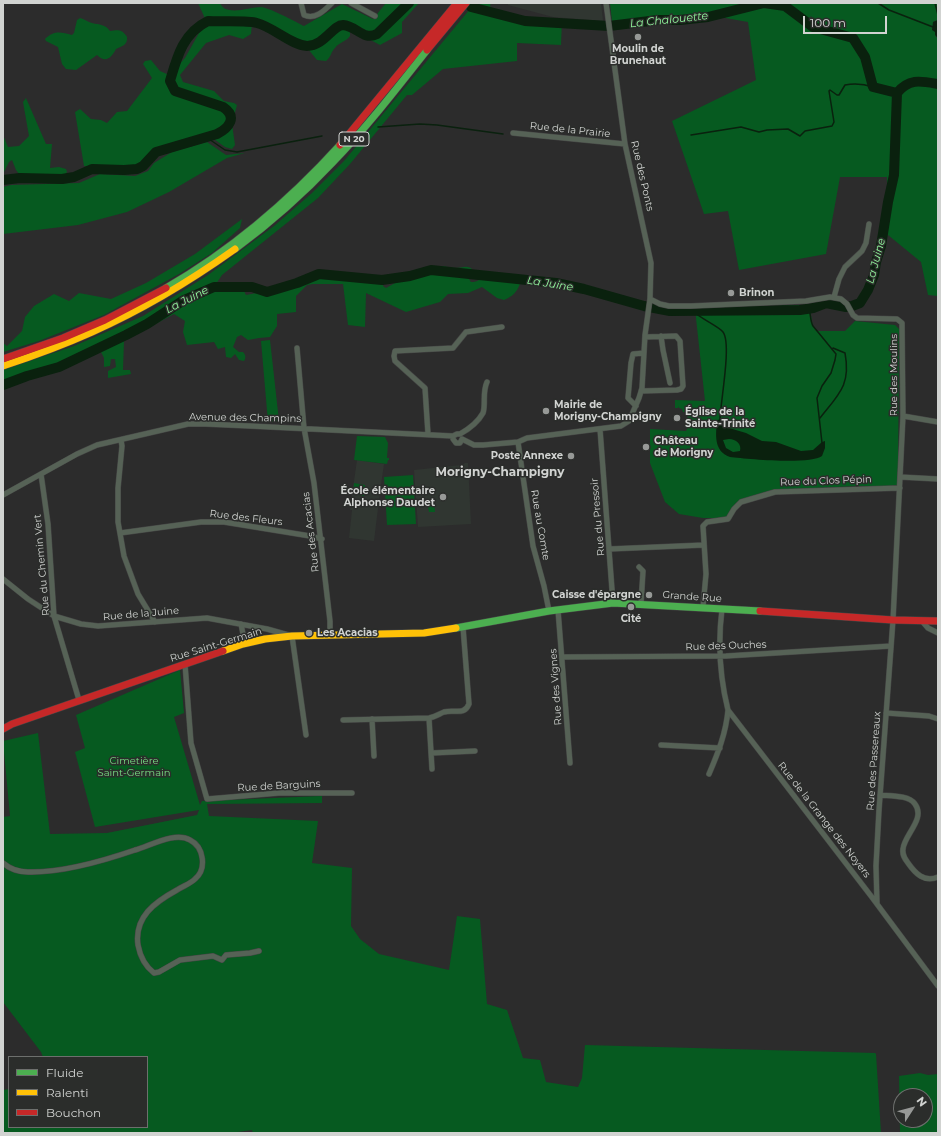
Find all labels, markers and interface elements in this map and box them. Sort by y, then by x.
scale bar [805,8,889,34]
water label: La Chalouette [629,9,709,31]
text: 100 m [810,15,846,30]
marker: Moulin de Brunehaut [633,32,643,42]
place label: Moulin de Brunehaut [610,43,666,66]
street label: Rue de la Prairie [529,120,611,140]
road number: N 20 [339,132,369,146]
street label: Rue des Ponts [628,140,656,212]
water label: La Juine [864,237,888,285]
water label: La Juine [526,274,574,294]
water label: La Juine [163,284,211,316]
place label: Brinon [739,287,774,299]
marker: Brinon [726,288,736,298]
street label: Rue des Moulins [888,334,900,416]
place label: Mairie de Morigny-Champigny [554,399,661,422]
marker: Mairie de Morigny-Champigny [541,406,551,416]
place label: Église de la Sainte-Trinité [685,406,755,430]
street label: Avenue des Champins [189,411,301,425]
marker: Église de la Sainte-Trinité [672,413,682,423]
place label: Château de Morigny [654,435,713,458]
marker: Château de Morigny [641,442,651,452]
place label: Poste Annexe [491,450,563,462]
marker: Poste Annexe [566,451,576,461]
district label: Morigny-Champigny [436,465,564,479]
street label: Rue du Clos Pépin [780,473,872,489]
street label: Rue du Pressoir [589,477,607,557]
place label: École élémentaire Alphonse Daudet [341,485,435,508]
street label: Rue au Comte [528,489,552,561]
street label: Rue des Acacias [300,491,322,573]
marker: École élémentaire Alphonse Daudet [438,492,448,502]
street label: Rue des Fleurs [209,508,283,528]
street label: Rue du Chemin Vert [32,514,52,616]
place label: Caisse d'épargne [552,589,641,601]
street label: Grande Rue [662,589,722,605]
marker: Caisse d'épargne [644,590,654,600]
marker: Cité [626,602,636,612]
street label: Rue de la Juine [102,605,180,623]
place label: Cité [621,613,641,625]
street label: Rue Saint-Germain [169,625,263,665]
place label: Les Acacias [317,627,378,639]
marker: Les Acacias [304,628,314,638]
street label: Rue des Ouches [685,639,767,653]
street label: Rue des Vignes [547,648,565,726]
street label: Rue des Passereaux [865,711,883,811]
park label: Cimetière Saint-Germain [97,755,171,778]
street label: Rue de la Grange des Noyers [775,760,873,880]
street label: Rue de Barguins [237,778,321,794]
legend [8,1056,148,1128]
text: Fluide [46,1065,84,1080]
text: Ralenti [46,1085,88,1100]
north arrow [893,1088,933,1128]
text: N [914,1094,930,1109]
text: Bouchon [46,1105,101,1120]

